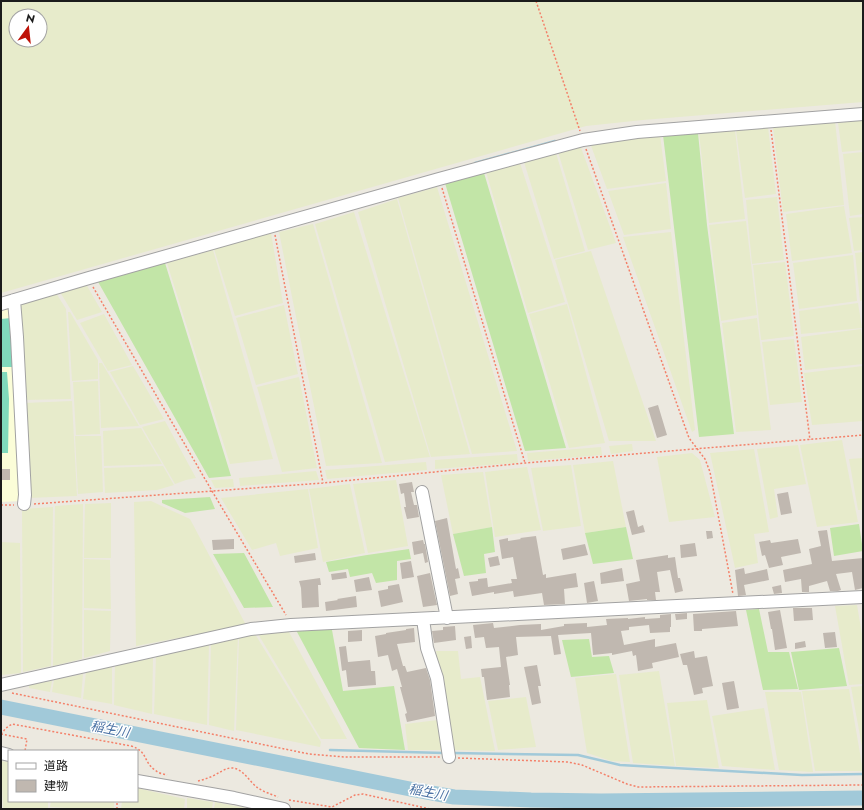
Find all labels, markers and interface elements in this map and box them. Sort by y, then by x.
north arrow [8,8,48,48]
text: N [24,9,37,27]
water label: 稲生川 [89,716,133,742]
legend [8,750,138,802]
text: 道路 [44,757,68,775]
text: 建物 [44,777,68,795]
water label: 稲生川 [407,779,451,805]

